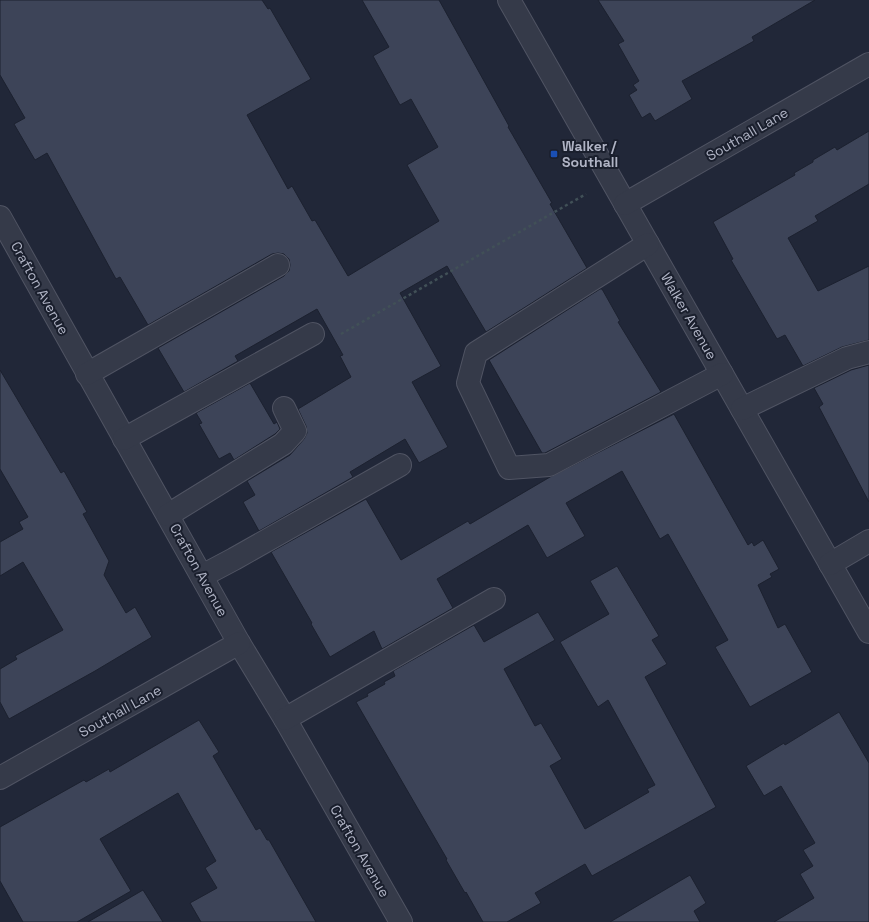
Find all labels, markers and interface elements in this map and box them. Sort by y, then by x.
street label: Southall Lane [703,103,791,165]
place label: Walker / Southall [562,137,618,171]
marker: Walker / Southall [549,149,559,159]
street label: Crafton Avenue [7,238,73,338]
street label: Walker Avenue [657,269,721,363]
street label: Crafton Avenue [166,520,232,620]
street label: Southall Lane [75,681,165,741]
street label: Crafton Avenue [326,802,394,900]

